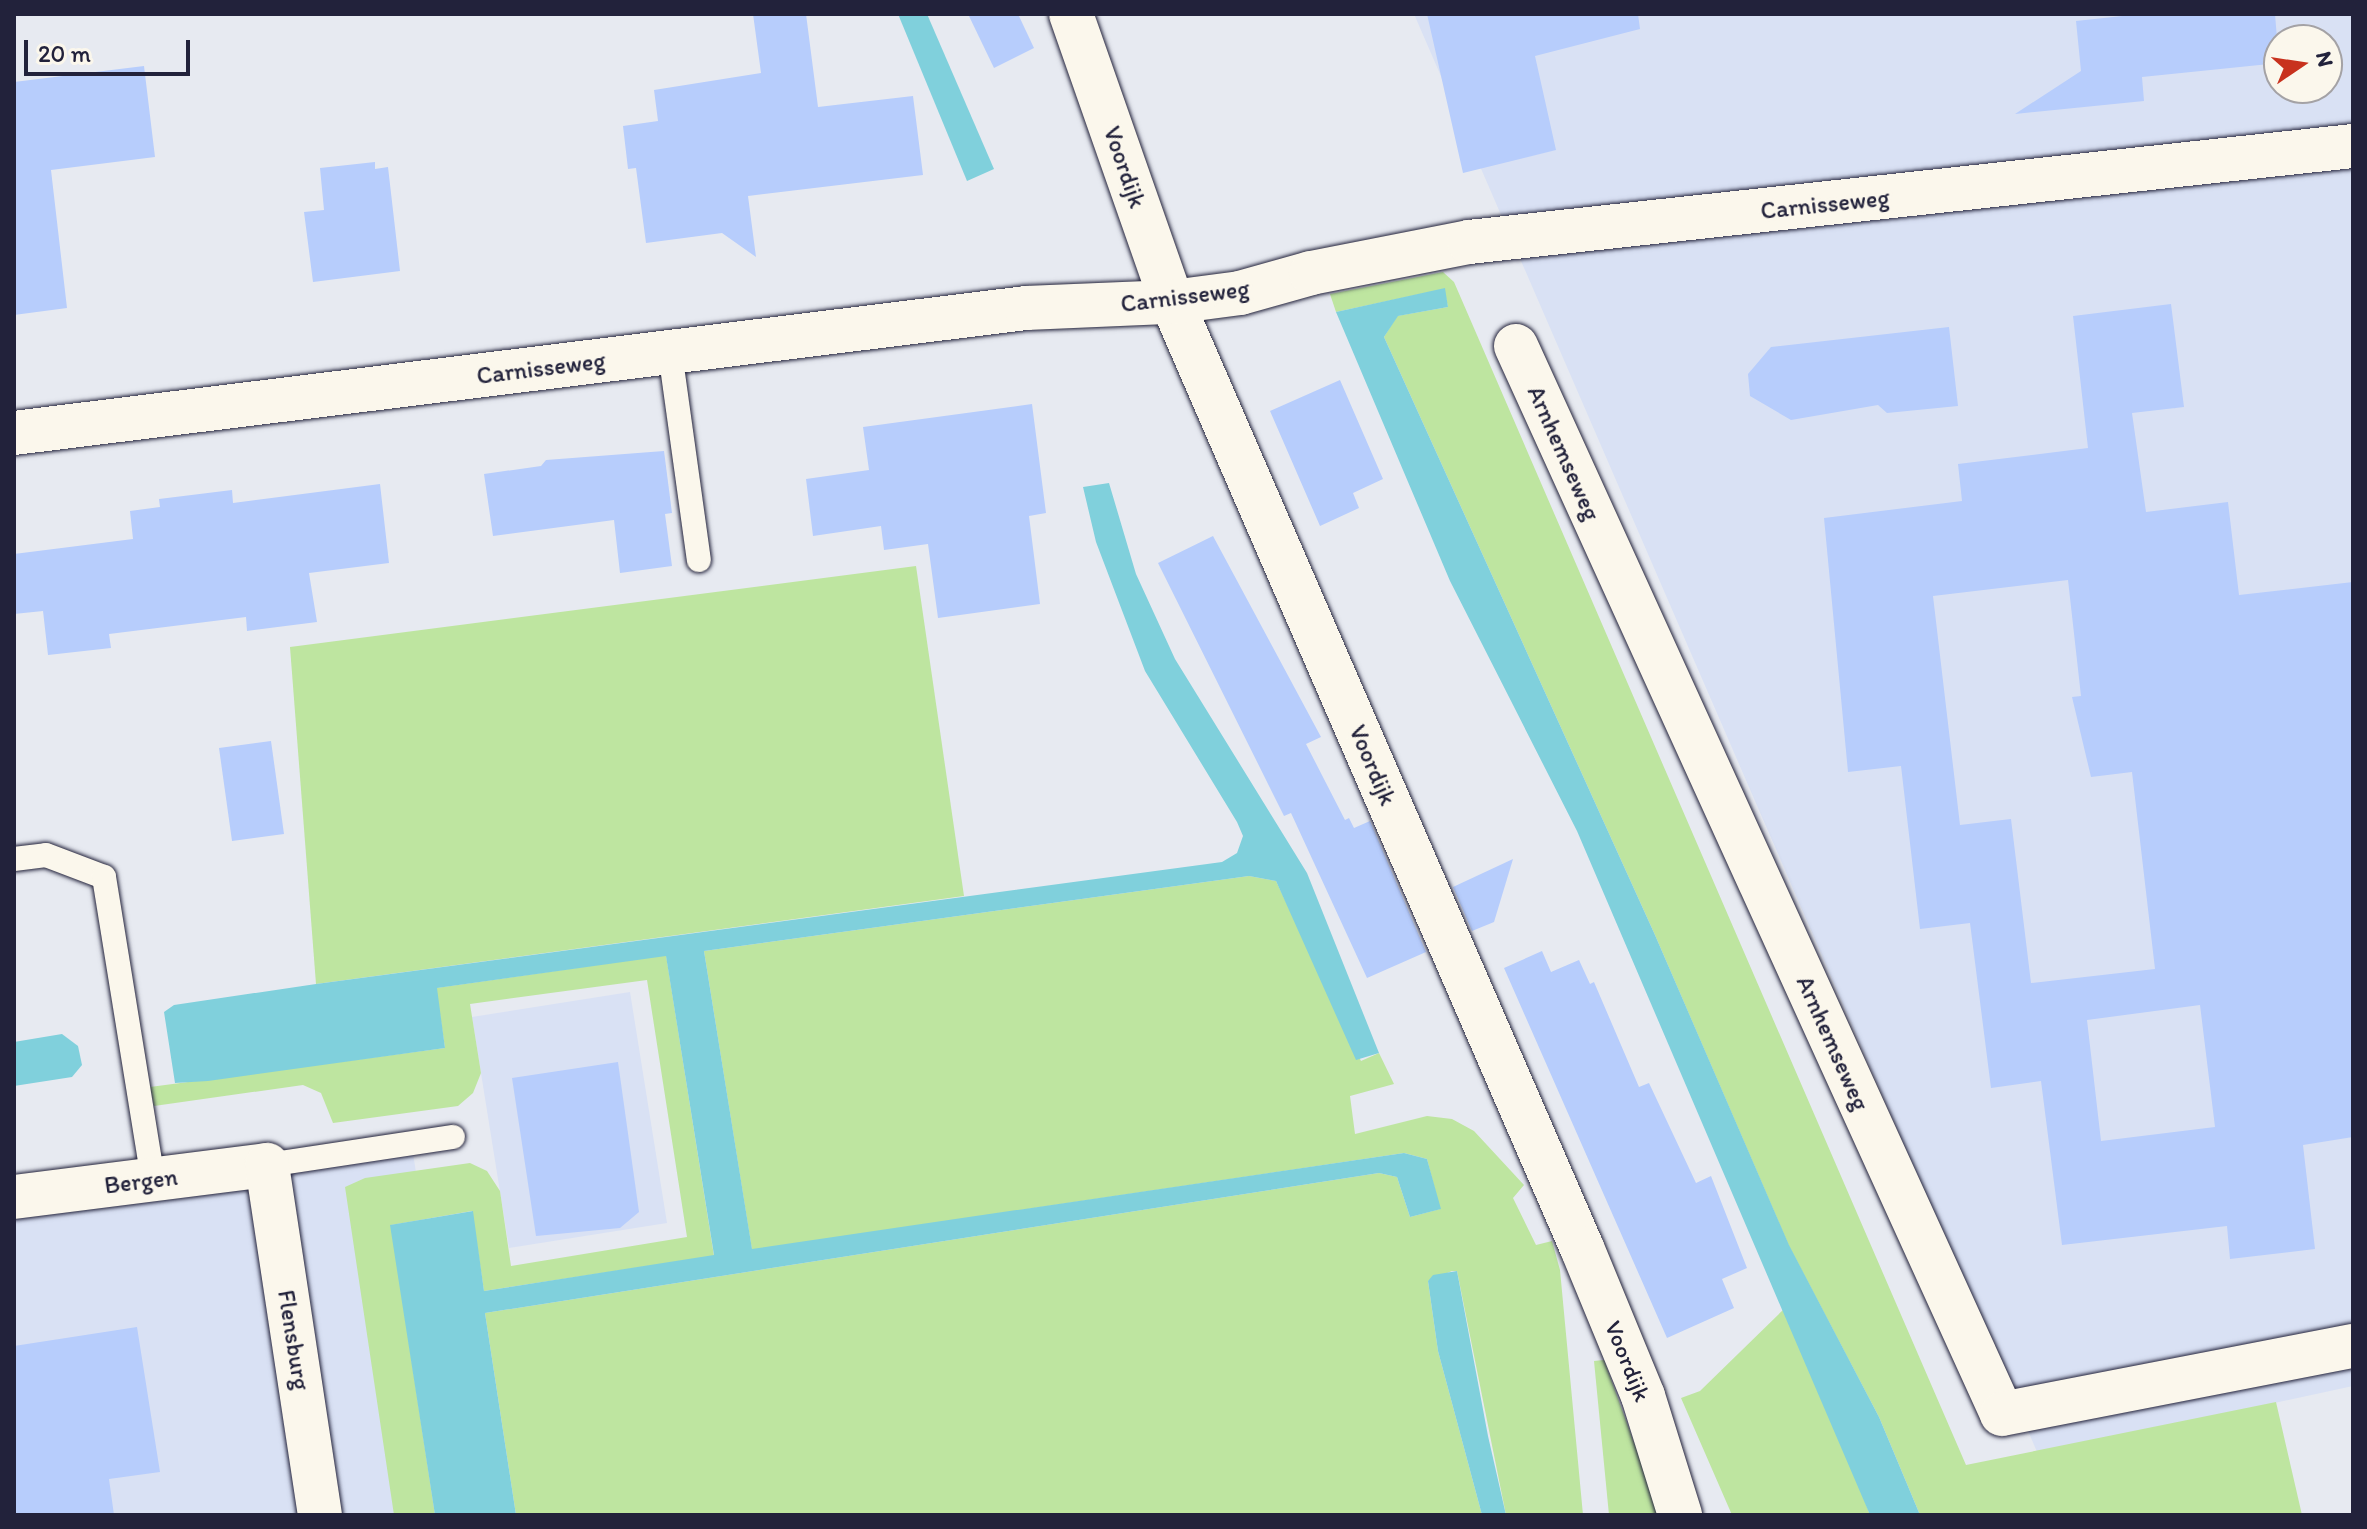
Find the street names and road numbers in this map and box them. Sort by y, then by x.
street label: Voordijk [1098,122,1152,212]
street label: Carnisseweg [1759,183,1891,225]
street label: Carnisseweg [1119,274,1251,318]
street label: Carnisseweg [475,346,607,390]
street label: Arnhemseweg [1521,381,1607,525]
street label: Voordijk [1343,721,1403,809]
street label: Arnhemseweg [1790,971,1876,1115]
street label: Bergen [103,1162,179,1200]
street label: Flensburg [272,1288,316,1392]
street label: Voordijk [1599,1316,1657,1406]

